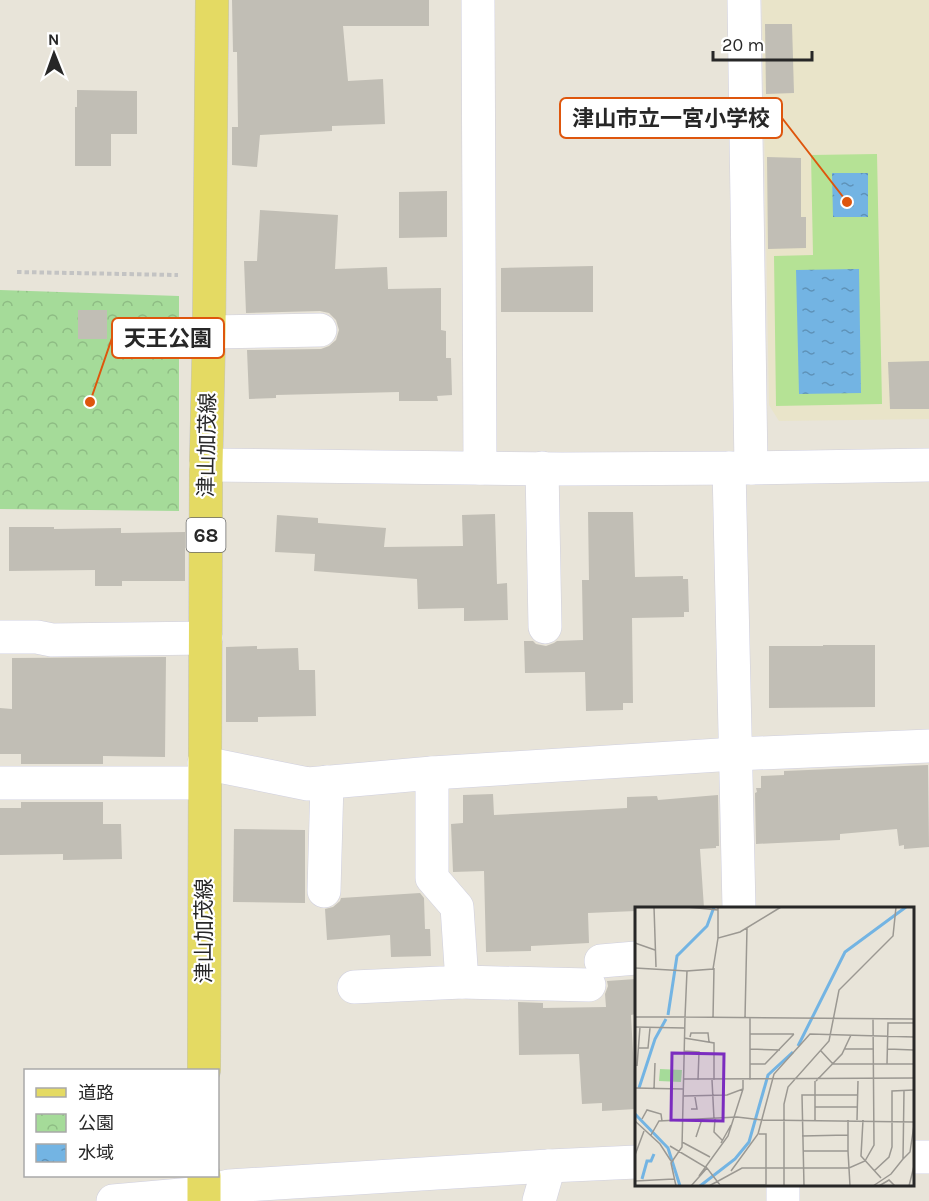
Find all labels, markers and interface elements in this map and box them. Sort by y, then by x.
north arrow [24,24,84,84]
scale bar [713,24,812,62]
text: N [48,30,60,49]
text: 20 m [722,34,764,56]
callout: 津山市立一宮小学校 [560,98,782,138]
text: 津山市立一宮小学校 [572,106,770,132]
callout: 天王公園 [112,318,224,358]
text: 天王公園 [124,326,212,352]
street label: 津山加茂線 [194,392,220,498]
road number: 68 [186,518,226,552]
street label: 津山加茂線 [192,879,216,984]
inset map [635,907,914,1186]
legend [24,1069,219,1177]
text: 道路 [78,1082,114,1104]
text: 公園 [78,1112,114,1134]
text: 水域 [78,1142,114,1164]

